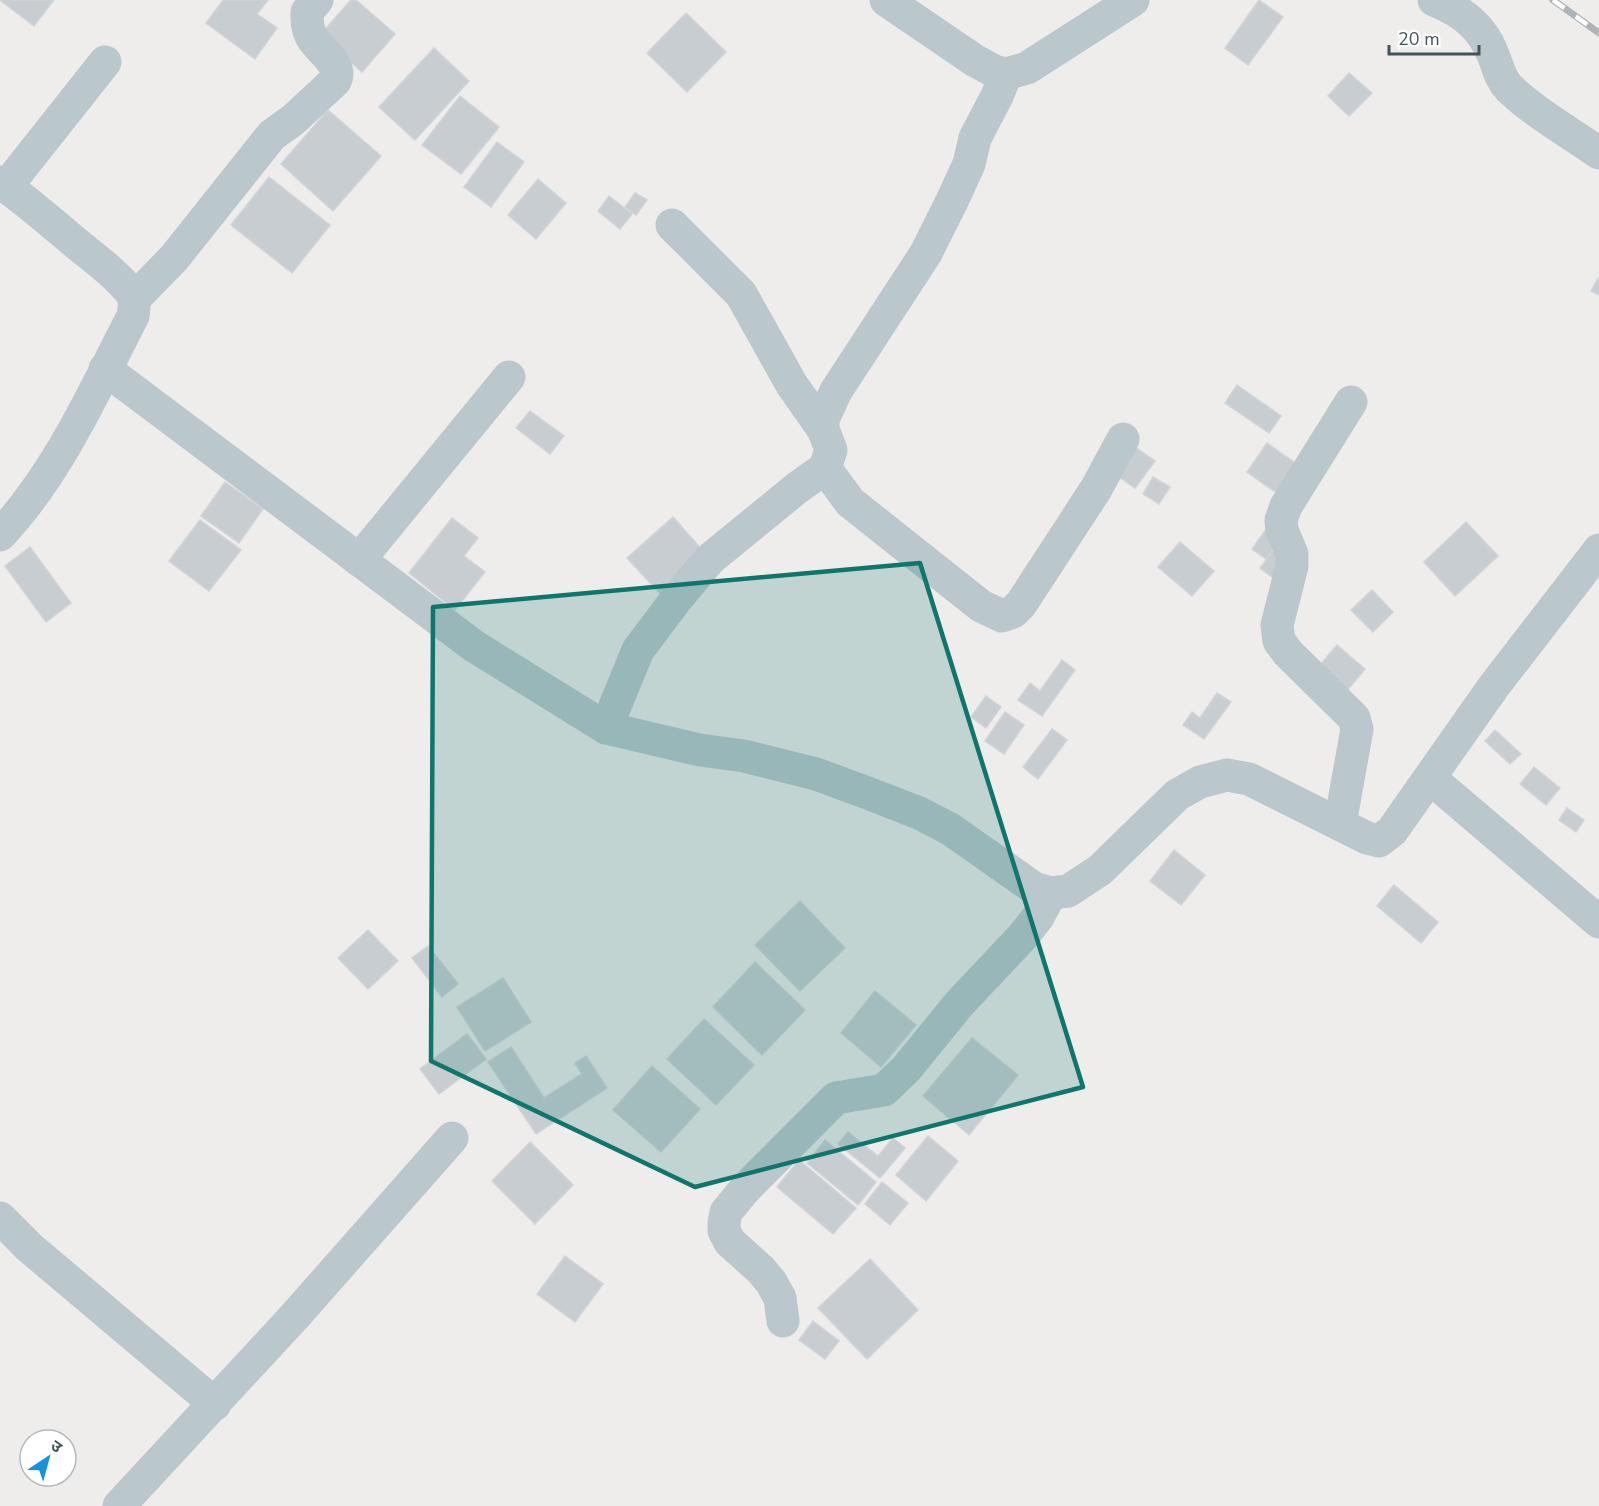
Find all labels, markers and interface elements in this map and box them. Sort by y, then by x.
scale bar [1389,18,1479,56]
text: 20 m [1398,27,1440,51]
north arrow [18,1428,78,1488]
text: उ [46,1435,67,1459]

